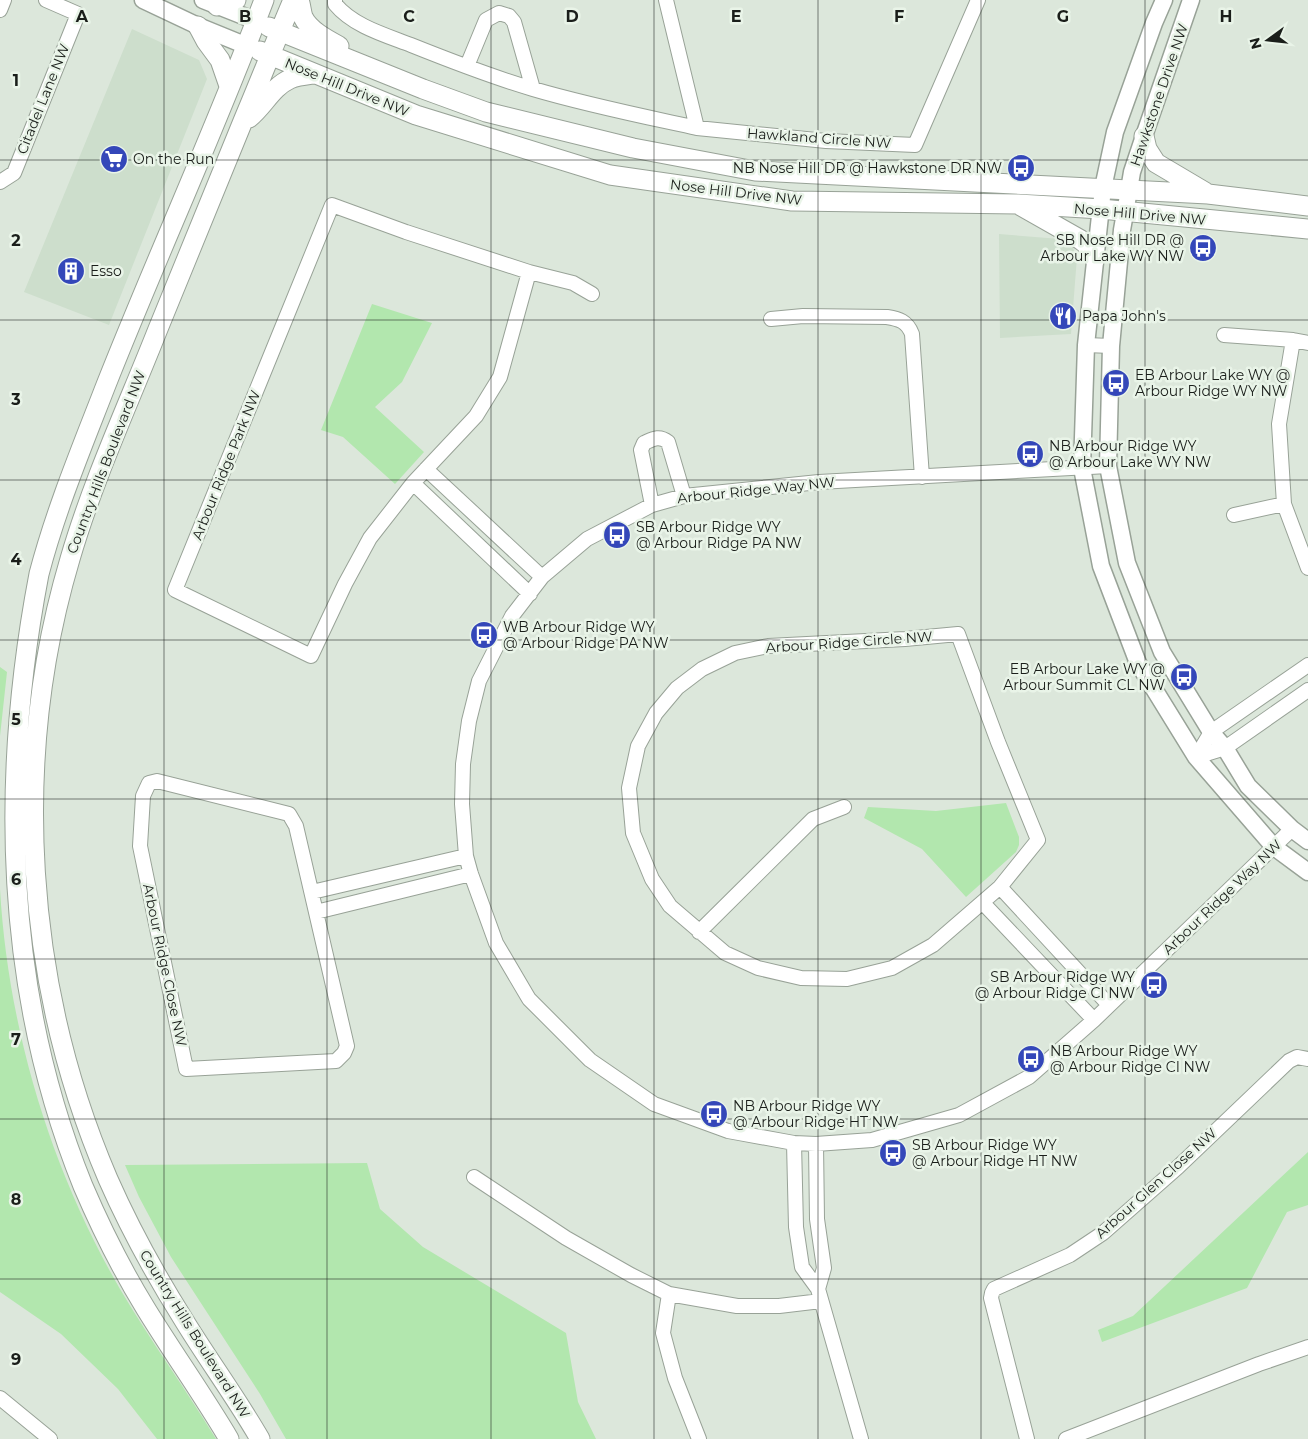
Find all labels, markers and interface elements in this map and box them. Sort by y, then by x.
text: A [75,7,89,26]
text: B [239,7,251,26]
text: C [403,7,415,26]
text: D [565,7,579,26]
text: E [731,7,741,26]
text: F [894,7,904,26]
text: G [1057,7,1069,26]
text: H [1220,7,1232,26]
north arrow [1243,15,1293,65]
street label: Hawkstone Drive NW [1126,21,1192,169]
text: N [1245,36,1266,51]
street label: Citadel Lane NW [13,41,74,157]
street label: Nose Hill Drive NW [282,54,412,120]
text: 1 [13,71,19,90]
street label: Hawkland Circle NW [746,124,892,152]
supermarket icon: On the Run [99,144,129,174]
place label: On the Run [133,150,214,168]
bus stop icon: NB Nose Hill DR @ Hawkstone DR NW [1006,153,1036,183]
place label: NB Nose Hill DR @ Hawkstone DR NW [733,159,1002,177]
street label: Nose Hill Drive NW [669,175,803,209]
street label: Nose Hill Drive NW [1073,199,1207,229]
text: 2 [11,231,21,250]
place label: SB Nose Hill DR @ Arbour Lake WY NW [1040,231,1184,265]
bus stop icon: SB Nose Hill DR @ Arbour Lake WY NW [1188,233,1218,263]
building icon: Esso [56,256,86,286]
place label: Esso [90,262,122,280]
restaurant icon: Papa John's [1048,301,1078,331]
place label: Papa John's [1082,307,1166,325]
place label: EB Arbour Lake WY @ Arbour Ridge WY NW [1135,366,1290,400]
street label: Country Hills Boulevard NW [63,368,149,556]
bus stop icon: EB Arbour Lake WY @ Arbour Ridge WY NW [1101,368,1131,398]
street label: Arbour Ridge Park NW [188,387,264,543]
text: 3 [10,390,21,409]
place label: NB Arbour Ridge WY @ Arbour Lake WY NW [1049,437,1211,471]
bus stop icon: NB Arbour Ridge WY @ Arbour Lake WY NW [1015,439,1045,469]
street label: Arbour Ridge Way NW [676,473,836,507]
place label: SB Arbour Ridge WY @ Arbour Ridge PA NW [636,518,802,552]
bus stop icon: SB Arbour Ridge WY @ Arbour Ridge PA NW [602,520,632,550]
text: 4 [10,550,22,569]
place label: WB Arbour Ridge WY @ Arbour Ridge PA NW [503,618,669,652]
bus stop icon: WB Arbour Ridge WY @ Arbour Ridge PA NW [469,620,499,650]
street label: Arbour Ridge Circle NW [765,627,933,657]
place label: EB Arbour Lake WY @ Arbour Summit CL NW [1003,660,1165,694]
bus stop icon: EB Arbour Lake WY @ Arbour Summit CL NW [1169,662,1199,692]
text: 5 [11,710,21,729]
street label: Arbour Ridge Way NW [1159,835,1286,958]
text: 6 [11,870,21,889]
street label: Arbour Ridge Close NW [139,882,191,1048]
place label: SB Arbour Ridge WY @ Arbour Ridge CI NW [975,968,1135,1002]
bus stop icon: SB Arbour Ridge WY @ Arbour Ridge CI NW [1139,970,1169,1000]
text: 7 [11,1030,21,1049]
place label: NB Arbour Ridge WY @ Arbour Ridge CI NW [1050,1042,1211,1076]
bus stop icon: NB Arbour Ridge WY @ Arbour Ridge CI NW [1016,1044,1046,1074]
place label: NB Arbour Ridge WY @ Arbour Ridge HT NW [733,1097,899,1131]
bus stop icon: NB Arbour Ridge WY @ Arbour Ridge HT NW [699,1099,729,1129]
street label: Arbour Glen Close NW [1092,1124,1221,1242]
place label: SB Arbour Ridge WY @ Arbour Ridge HT NW [912,1136,1078,1170]
bus stop icon: SB Arbour Ridge WY @ Arbour Ridge HT NW [878,1138,908,1168]
text: 8 [11,1190,21,1209]
street label: Country Hills Boulevard NW [136,1247,254,1422]
text: 9 [11,1350,21,1369]

